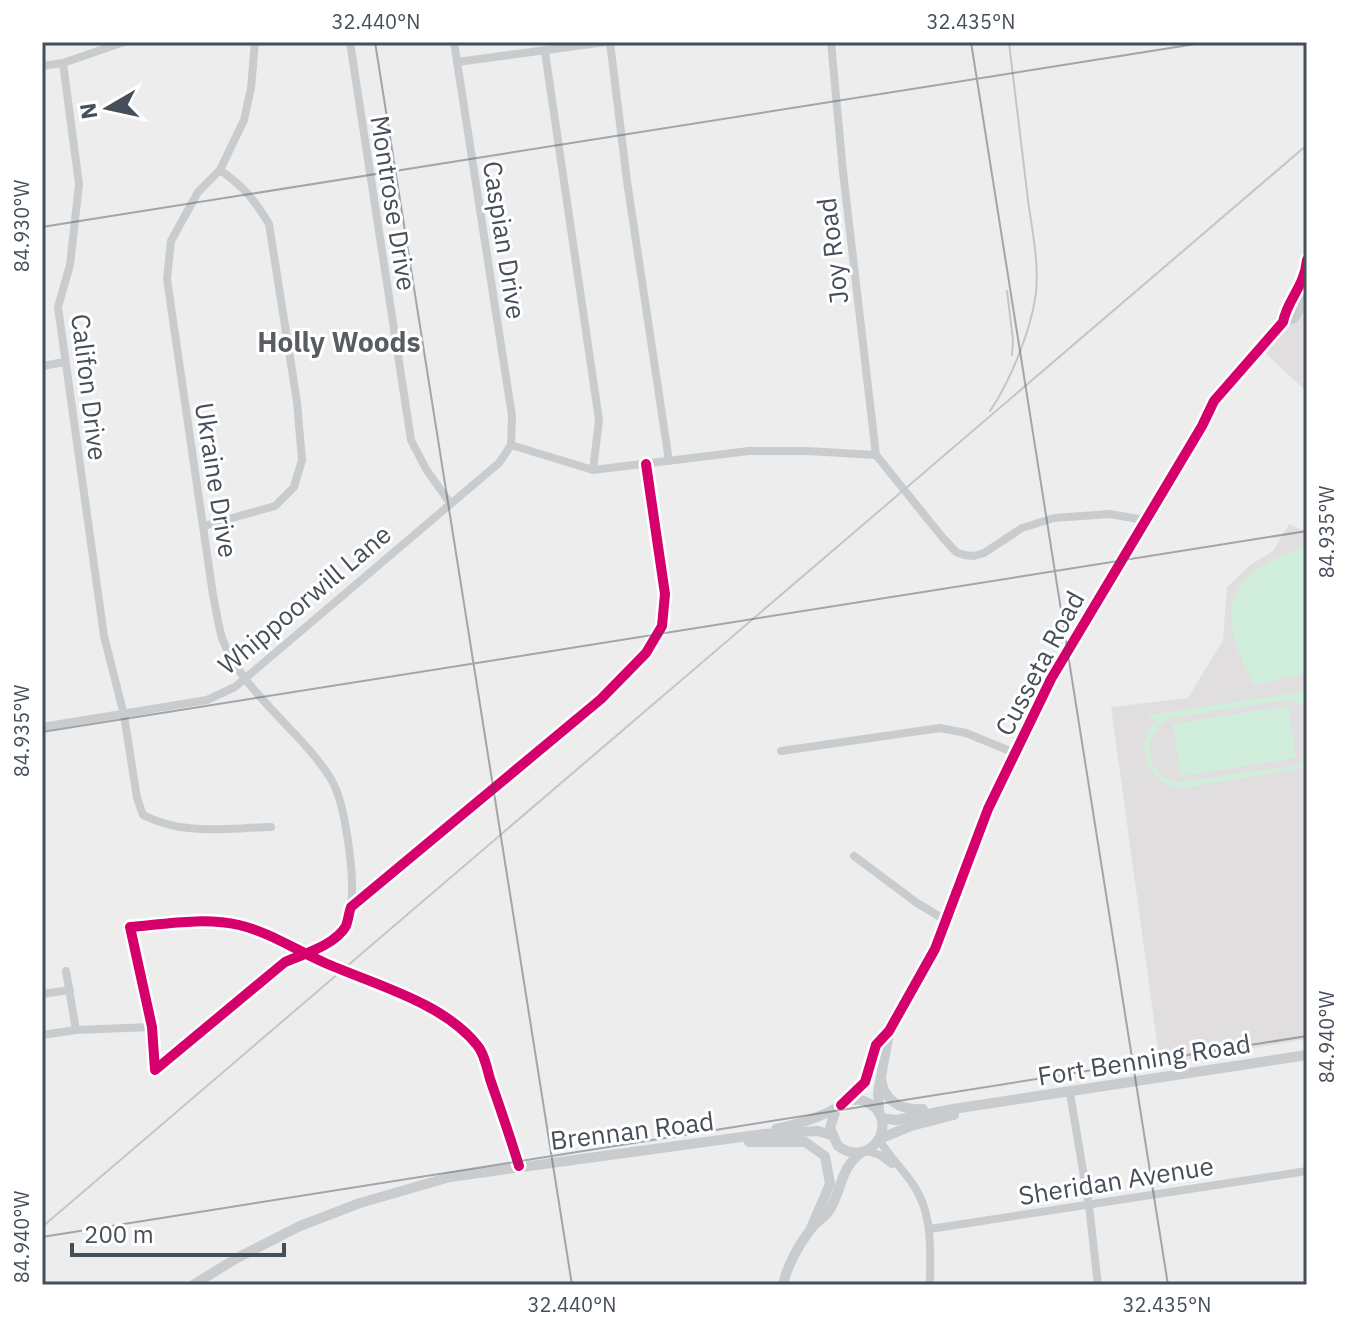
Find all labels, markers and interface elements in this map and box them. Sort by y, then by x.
text: 32.440°N [332,8,420,35]
text: 32.435°N [927,8,1015,35]
north arrow [68,68,148,148]
text: N [72,101,103,121]
street label: Montrose Drive [363,113,425,293]
street label: Caspian Drive [476,159,534,321]
text: 84.930°W [8,180,35,272]
street label: Joy Road [809,196,855,306]
street label: Califon Drive [64,312,116,462]
district label: Holly Woods [257,323,421,360]
street label: Ukraine Drive [188,400,246,560]
text: 84.935°W [1313,486,1340,578]
street label: Whippoorwill Lane [210,517,398,681]
street label: Cusseta Road [987,585,1091,741]
text: 84.935°W [8,685,35,777]
text: 84.940°W [1313,991,1340,1083]
street label: Fort Benning Road [1035,1025,1253,1093]
street label: Brennan Road [548,1103,716,1157]
street label: Sheridan Avenue [1016,1148,1216,1212]
text: 84.940°W [8,1191,35,1283]
scale bar [72,1207,284,1257]
text: 200 m [84,1218,154,1250]
text: 32.440°N [528,1291,616,1318]
text: 32.435°N [1123,1291,1211,1318]

